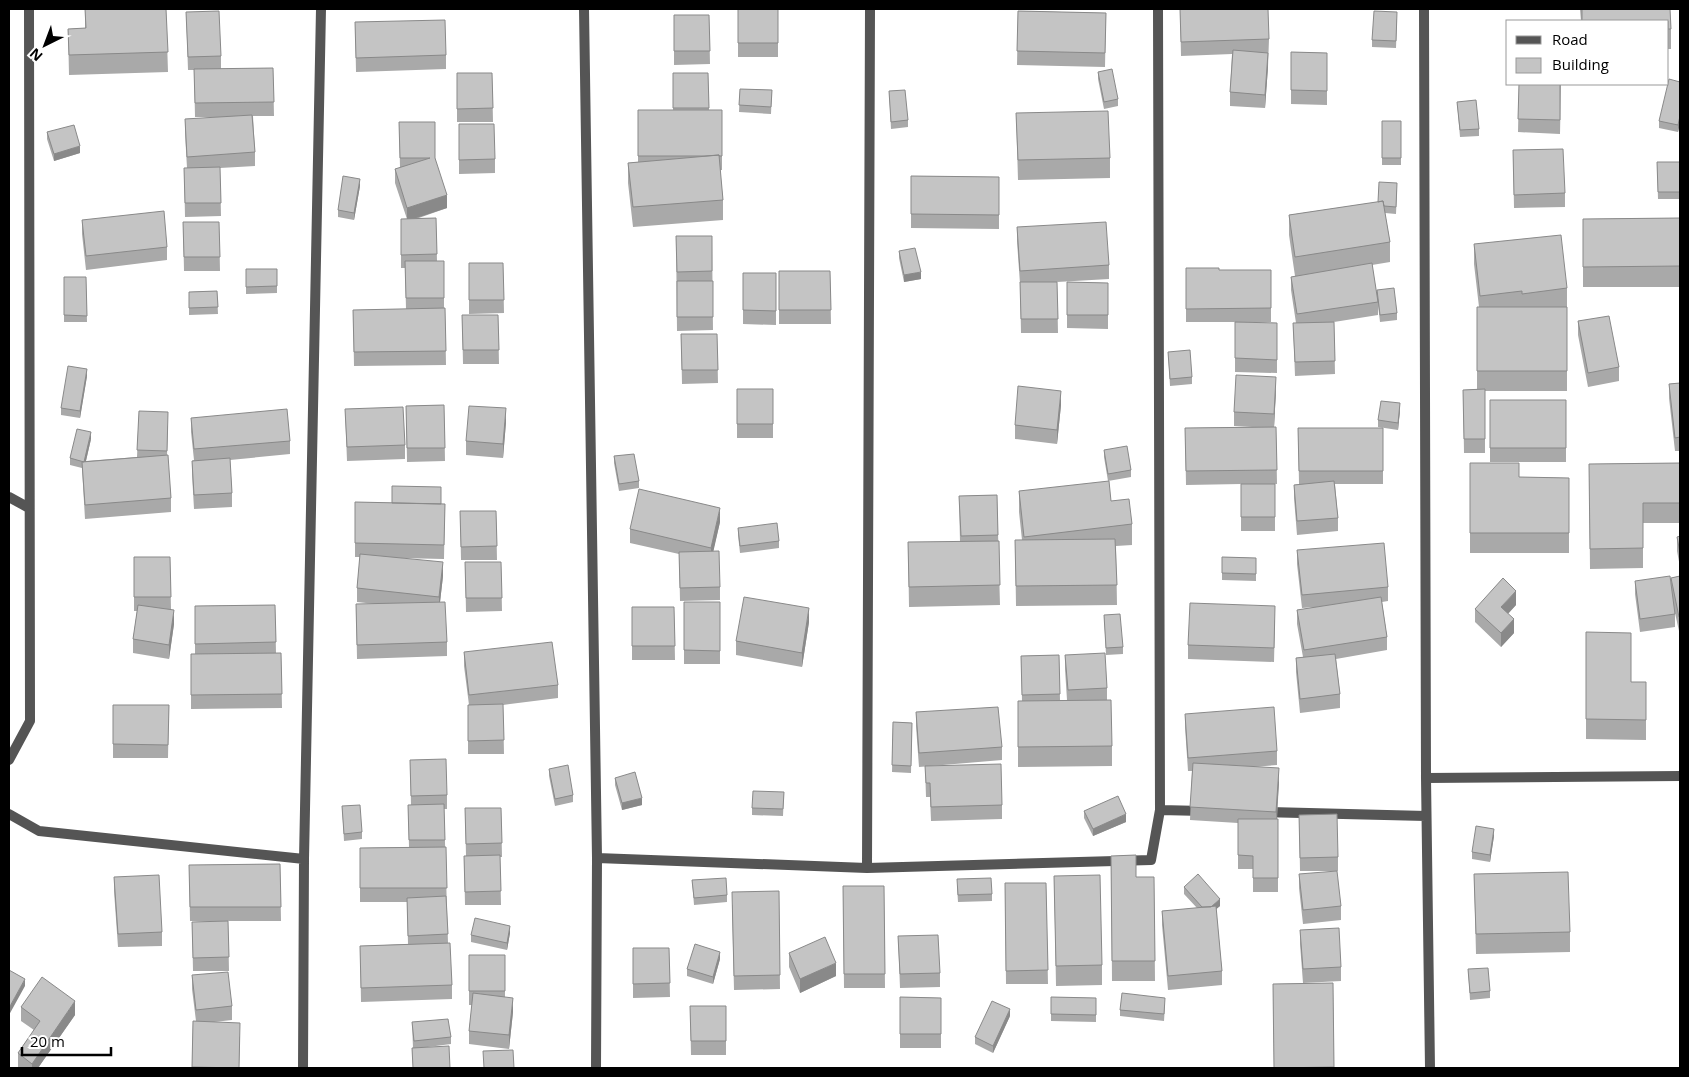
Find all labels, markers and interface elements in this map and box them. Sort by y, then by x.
north arrow [20,20,70,70]
legend [1506,20,1669,85]
text: Road [1552,29,1588,49]
text: N [25,44,47,66]
text: Building [1552,54,1609,74]
scale bar [22,1024,111,1056]
text: 20 m [30,1031,65,1051]

